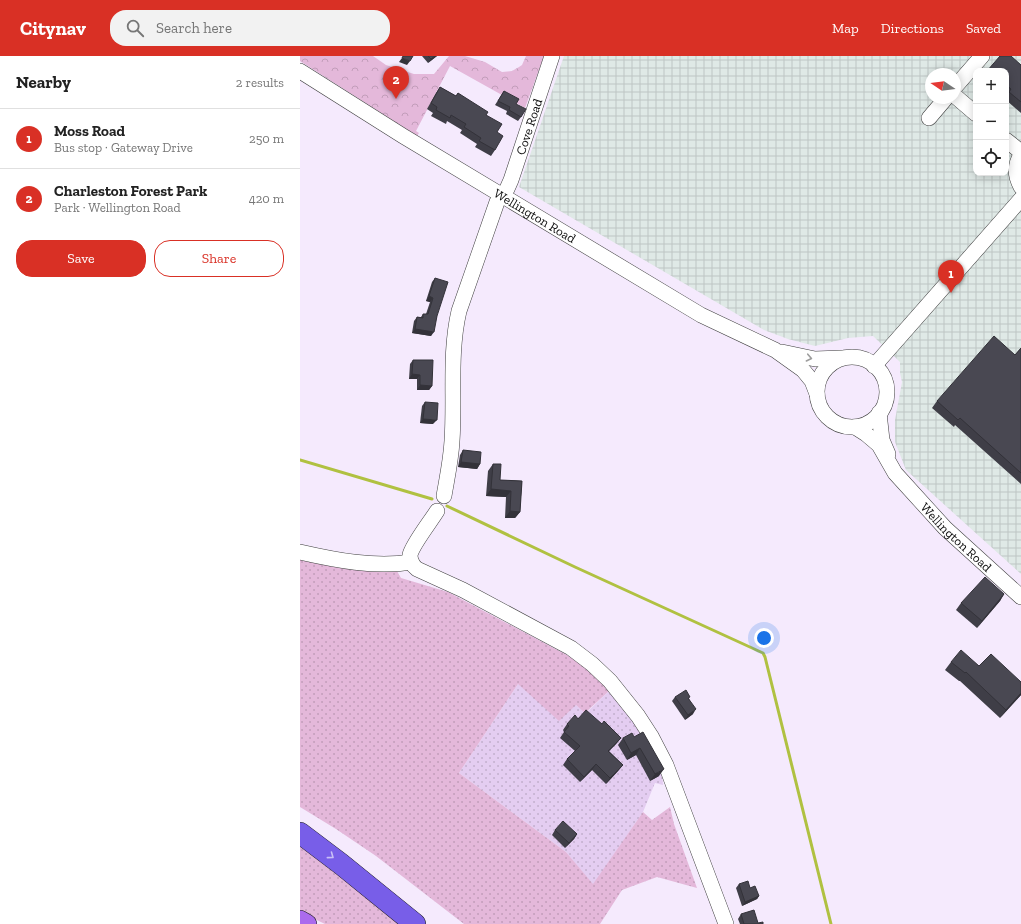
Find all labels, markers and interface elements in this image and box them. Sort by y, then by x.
search box [110,10,390,46]
text: Citynav [20,17,86,40]
icon: search [124,17,146,39]
text: Search here [156,19,232,37]
text: Map [832,20,859,37]
text: Directions [881,20,944,37]
text: Saved [966,20,1001,37]
pin: 2 [383,66,409,99]
north arrow [925,68,961,104]
map controls [973,68,1009,176]
button: + [973,68,1009,104]
text: Nearby [16,72,71,92]
text: 2 results [236,75,284,90]
street label: Cove Road [512,97,545,157]
button: − [973,104,1009,140]
text: Moss Road [54,122,125,140]
text: 1 [26,131,32,146]
text: 250 m [249,131,284,146]
text: Bus stop · Gateway Drive [54,140,193,155]
button: locate [973,140,1009,176]
text: Charleston Forest Park [54,182,207,200]
street label: Wellington Road [492,185,579,246]
text: 2 [26,191,32,206]
text: 420 m [249,191,284,206]
text: Park · Wellington Road [54,200,181,215]
button: Save [16,240,146,277]
button: Share [154,240,284,277]
pin: 1 [938,260,964,293]
one-way arrow [806,353,812,361]
street label: Wellington Road [918,499,995,574]
your location [754,628,774,648]
one-way arrow [327,851,334,858]

